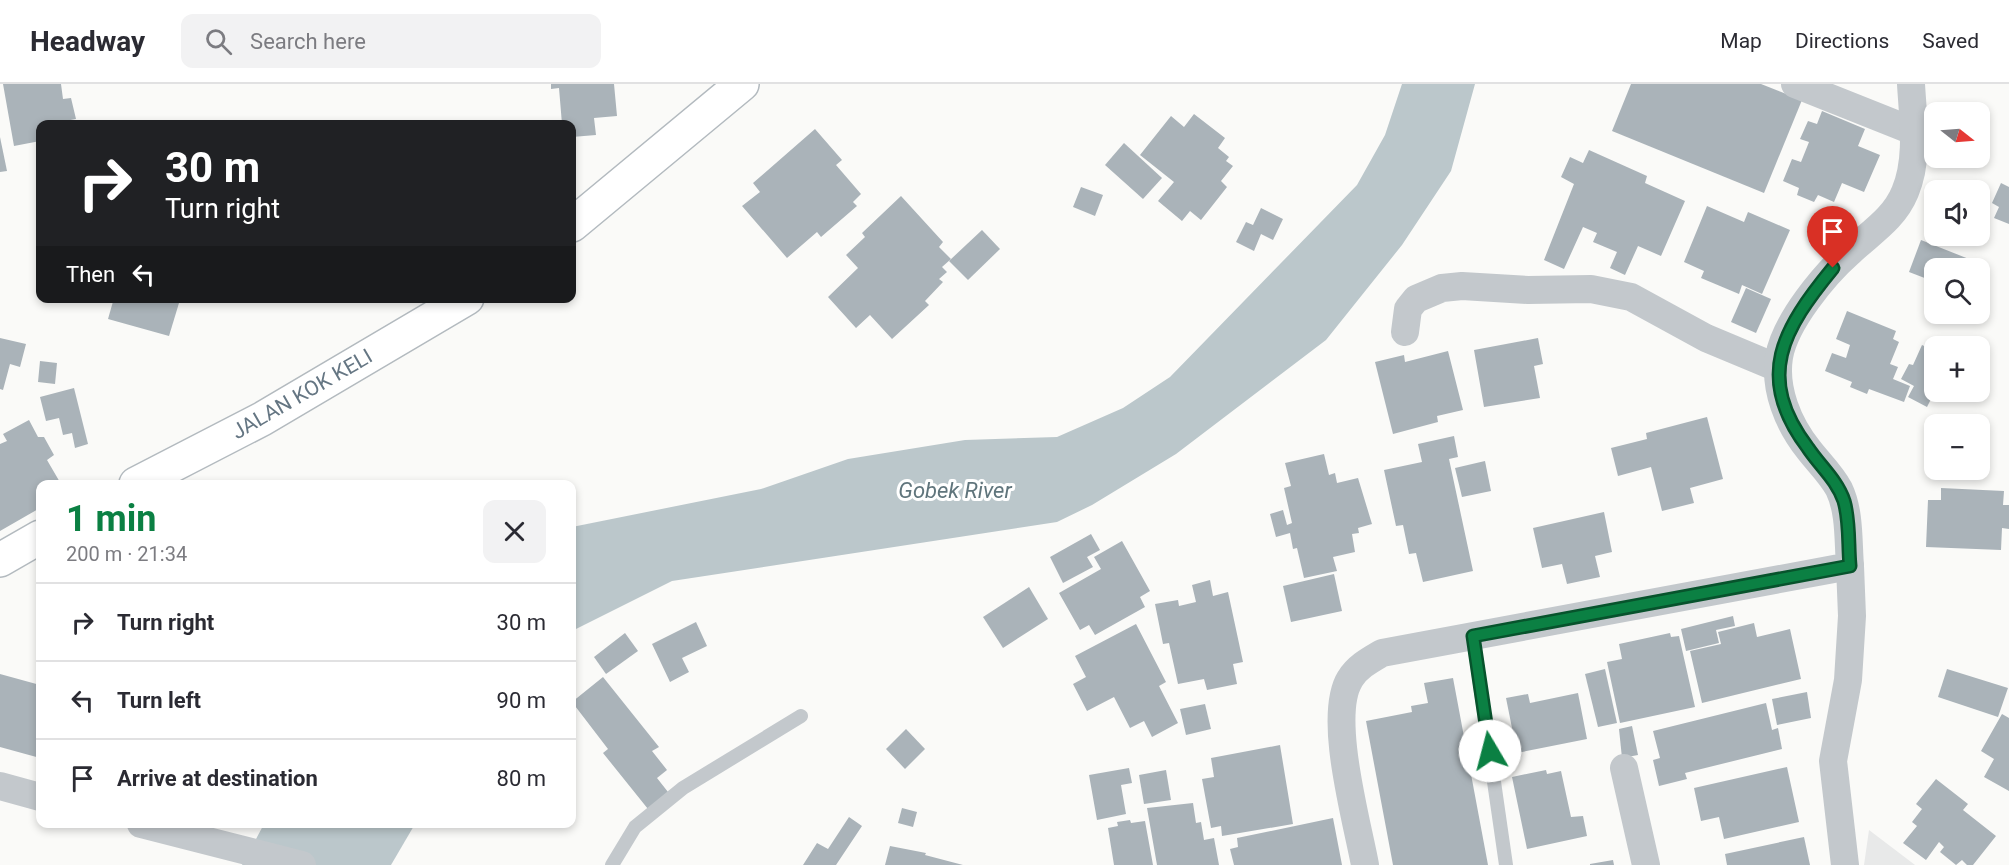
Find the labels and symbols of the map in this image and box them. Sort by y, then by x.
north arrow [1924,102,1990,168]
pin [1807,206,1858,268]
street label: JALAN KOK KELI [227,344,377,444]
water label: Gobek River [898,478,1012,503]
position arrow [1458,719,1522,783]

